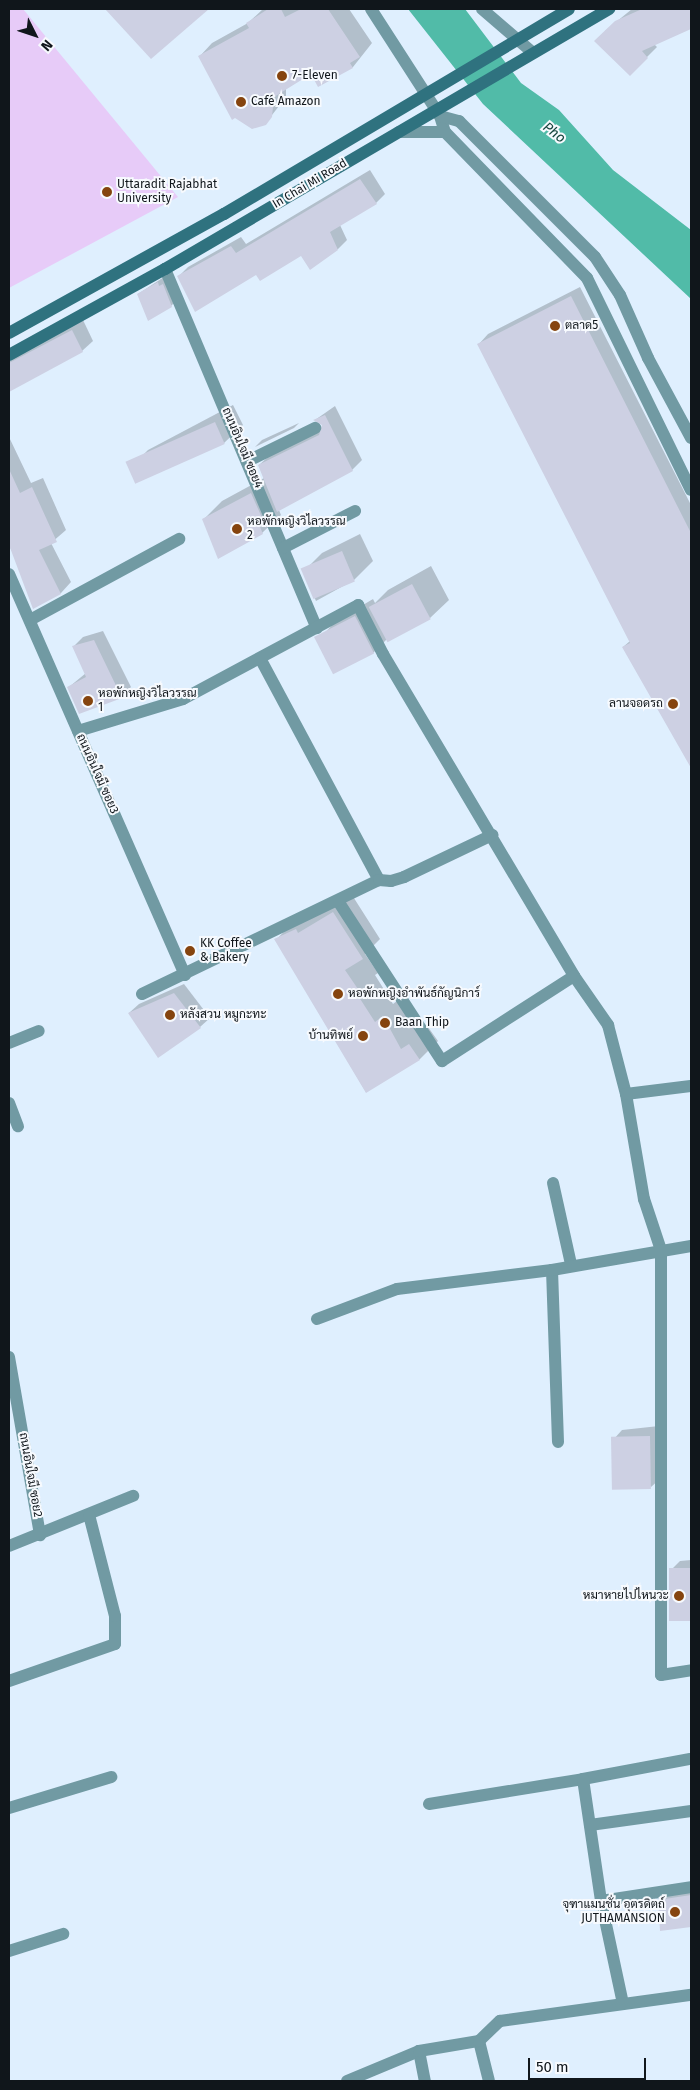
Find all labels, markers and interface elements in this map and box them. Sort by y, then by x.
north arrow [10,10,60,60]
text: N [37,36,56,54]
place label: 7-Eleven [292,69,338,83]
marker: 7-Eleven [276,70,288,82]
place label: Café Amazon [251,95,321,109]
marker: Café Amazon [235,96,247,108]
water label: Pho [539,119,569,147]
street label: In Chai Mi Road [270,156,350,212]
place label: Uttaradit Rajabhat University [117,178,217,206]
marker: Uttaradit Rajabhat University [101,186,113,198]
place label: ตลาด5 [565,319,598,333]
marker: ตลาด5 [549,320,561,332]
street label: ถนนอินใจมี ซอย4 [218,405,266,491]
place label: หอพักหญิงวิไลวรรณ 2 [247,515,346,543]
marker: หอพักหญิงวิไลวรรณ 2 [231,523,243,535]
place label: หอพักหญิงวิไลวรรณ 1 [98,687,197,715]
marker: หอพักหญิงวิไลวรรณ 1 [82,695,94,707]
place label: ลานจอดรถ [609,697,663,711]
marker: ลานจอดรถ [667,698,679,710]
street label: ถนนอินใจมี ซอย3 [73,732,121,816]
place label: KK Coffee & Bakery [200,937,252,965]
marker: KK Coffee & Bakery [184,945,196,957]
place label: หอพักหญิงอำพันธ์กัญนิการ์ [348,987,480,1001]
marker: หอพักหญิงอำพันธ์กัญนิการ์ [332,988,344,1000]
place label: หลังสวน หมูกะทะ [180,1008,267,1022]
marker: หลังสวน หมูกะทะ [164,1009,176,1021]
place label: Baan Thip [395,1016,449,1030]
marker: Baan Thip [379,1017,391,1029]
place label: บ้านทิพย์ [308,1029,353,1043]
marker: บ้านทิพย์ [357,1030,369,1042]
street label: ถนนอินใจมี ซอย2 [15,1431,45,1519]
place label: หมาหายไปไหนวะ [583,1589,669,1603]
marker: หมาหายไปไหนวะ [673,1590,685,1602]
place label: จุฑาแมนชั่น อุตรดิตถ์ JUTHAMANSION [562,1898,665,1926]
marker: จุฑาแมนชั่น อุตรดิตถ์ JUTHAMANSION [669,1906,681,1918]
scale bar [530,2048,648,2080]
text: 50 m [536,2058,569,2076]

